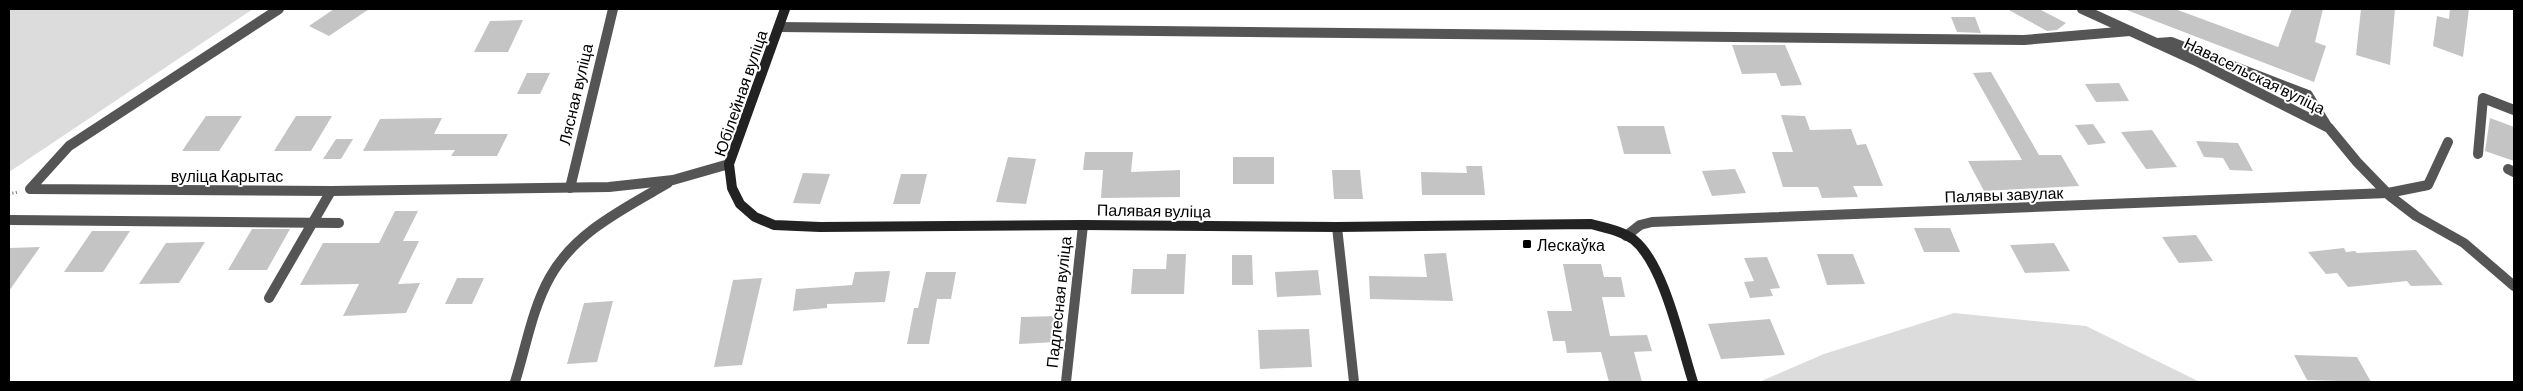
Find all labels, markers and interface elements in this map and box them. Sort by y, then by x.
street label: Юбілейная вуліца [709,27,771,159]
street label: Навасельская вуліца [2181,33,2329,117]
street label: Лясная вуліца [554,41,596,147]
street label: вуліца Карытас [171,166,283,185]
street label: Палявы завулак [1944,182,2065,206]
street label: Палявая вуліца [1097,200,1211,220]
street label: Падлесная вуліца [1042,235,1074,369]
place label: Лескаўка [1537,235,1605,254]
marker: Лескаўка [1521,238,1533,250]

